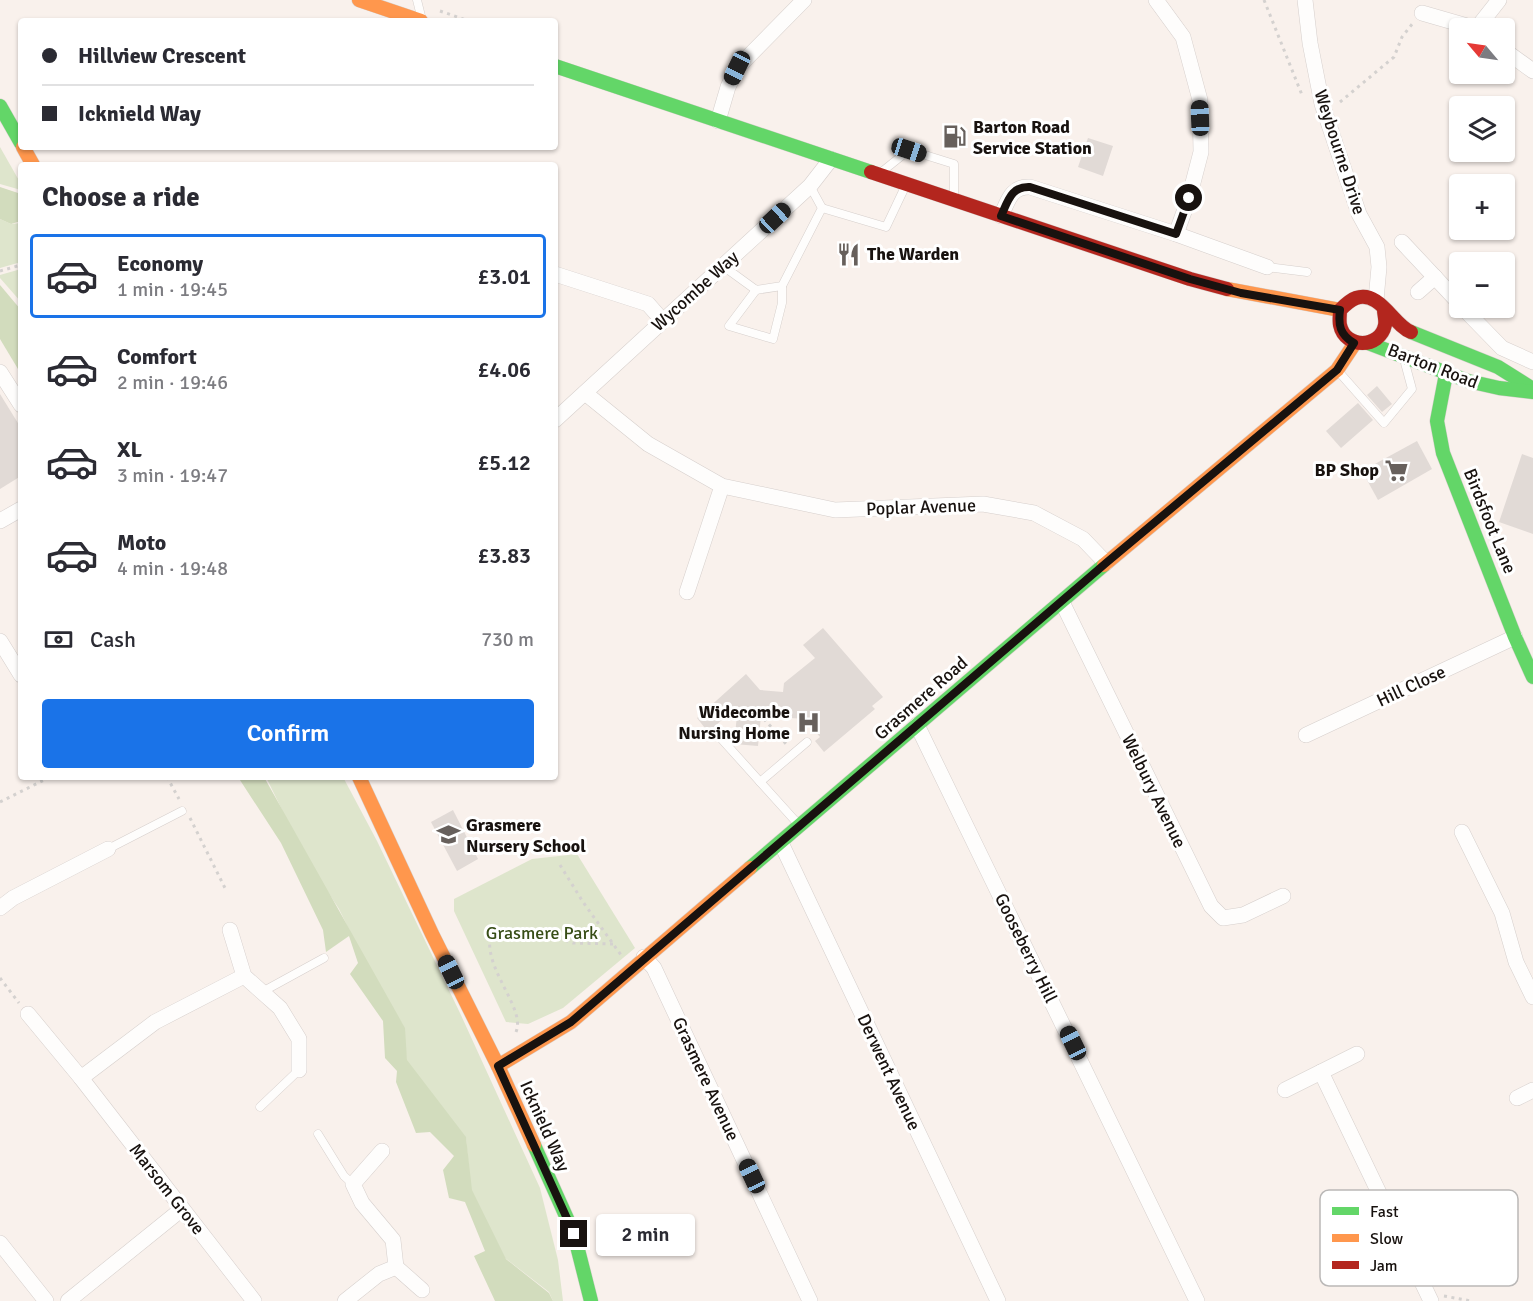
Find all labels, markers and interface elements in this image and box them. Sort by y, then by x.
north arrow [1449,18,1515,84]
map controls [1449,18,1515,318]
text: Hillview Crescent [78,42,246,69]
car [721,48,753,88]
street label: Weybourne Drive [1309,87,1371,217]
button: layers [1449,96,1515,162]
text: Icknield Way [78,100,201,127]
car [1190,100,1210,136]
place label: Barton Road Service Station [973,116,1092,159]
fuel station icon: Barton Road Service Station [942,124,968,150]
car [889,136,929,164]
button: + [1449,174,1515,240]
text: Choose a ride [42,181,200,214]
route start [1175,184,1202,211]
car [756,199,794,237]
restaurant icon: The Warden [836,241,862,267]
place label: The Warden [867,243,959,265]
street label: Wycombe Way [647,246,744,336]
icon: car [45,249,99,303]
text: Economy [117,250,203,277]
button: − [1449,252,1515,318]
text: £3.01 [477,263,531,290]
text: 1 min · 19:45 [117,277,228,302]
street label: Barton Road [1385,339,1481,393]
icon: car [45,342,99,396]
text: Comfort [117,343,197,370]
text: £4.06 [477,356,531,383]
text: 2 min · 19:46 [117,370,228,395]
icon: car [45,435,99,489]
text: XL [117,436,142,463]
text: £5.12 [477,449,531,476]
supermarket icon: BP Shop [1384,457,1410,483]
place label: BP Shop [1314,459,1379,481]
text: 3 min · 19:47 [117,463,228,488]
street label: Birdsfoot Lane [1459,465,1521,577]
street label: Poplar Avenue [866,494,976,520]
icon: car [45,528,99,582]
text: Moto [117,529,166,556]
text: £3.83 [477,542,531,569]
text: 4 min · 19:48 [117,556,228,581]
icon: cash [42,623,75,656]
text: Cash [90,626,136,653]
text: 730 m [481,627,534,652]
street label: Grasmere Road [870,652,972,744]
street label: Hill Close [1373,660,1449,712]
button: Confirm [42,699,534,768]
place label: Widecombe Nursing Home [678,701,790,744]
hospital icon: Widecombe Nursing Home [795,709,821,735]
street label: Welbury Avenue [1117,730,1191,852]
place label: Grasmere Nursery School [466,814,586,857]
school or university icon: Grasmere Nursery School [435,822,461,848]
street label: Gooseberry Hill [990,890,1062,1006]
park label: Grasmere Park [486,922,598,944]
car [435,952,467,992]
street label: Derwent Avenue [852,1010,926,1134]
street label: Grasmere Avenue [668,1014,744,1144]
car [1057,1023,1089,1063]
street label: Icknield Way [515,1077,575,1175]
street label: Marsom Grove [125,1139,209,1239]
car [736,1156,768,1196]
legend [1320,1190,1518,1286]
text: Fast [1370,1202,1399,1222]
callout: 2 min [595,1213,694,1255]
route end [560,1220,587,1247]
text: 2 min [622,1222,669,1247]
text: Slow [1370,1229,1404,1249]
text: Jam [1370,1256,1398,1276]

